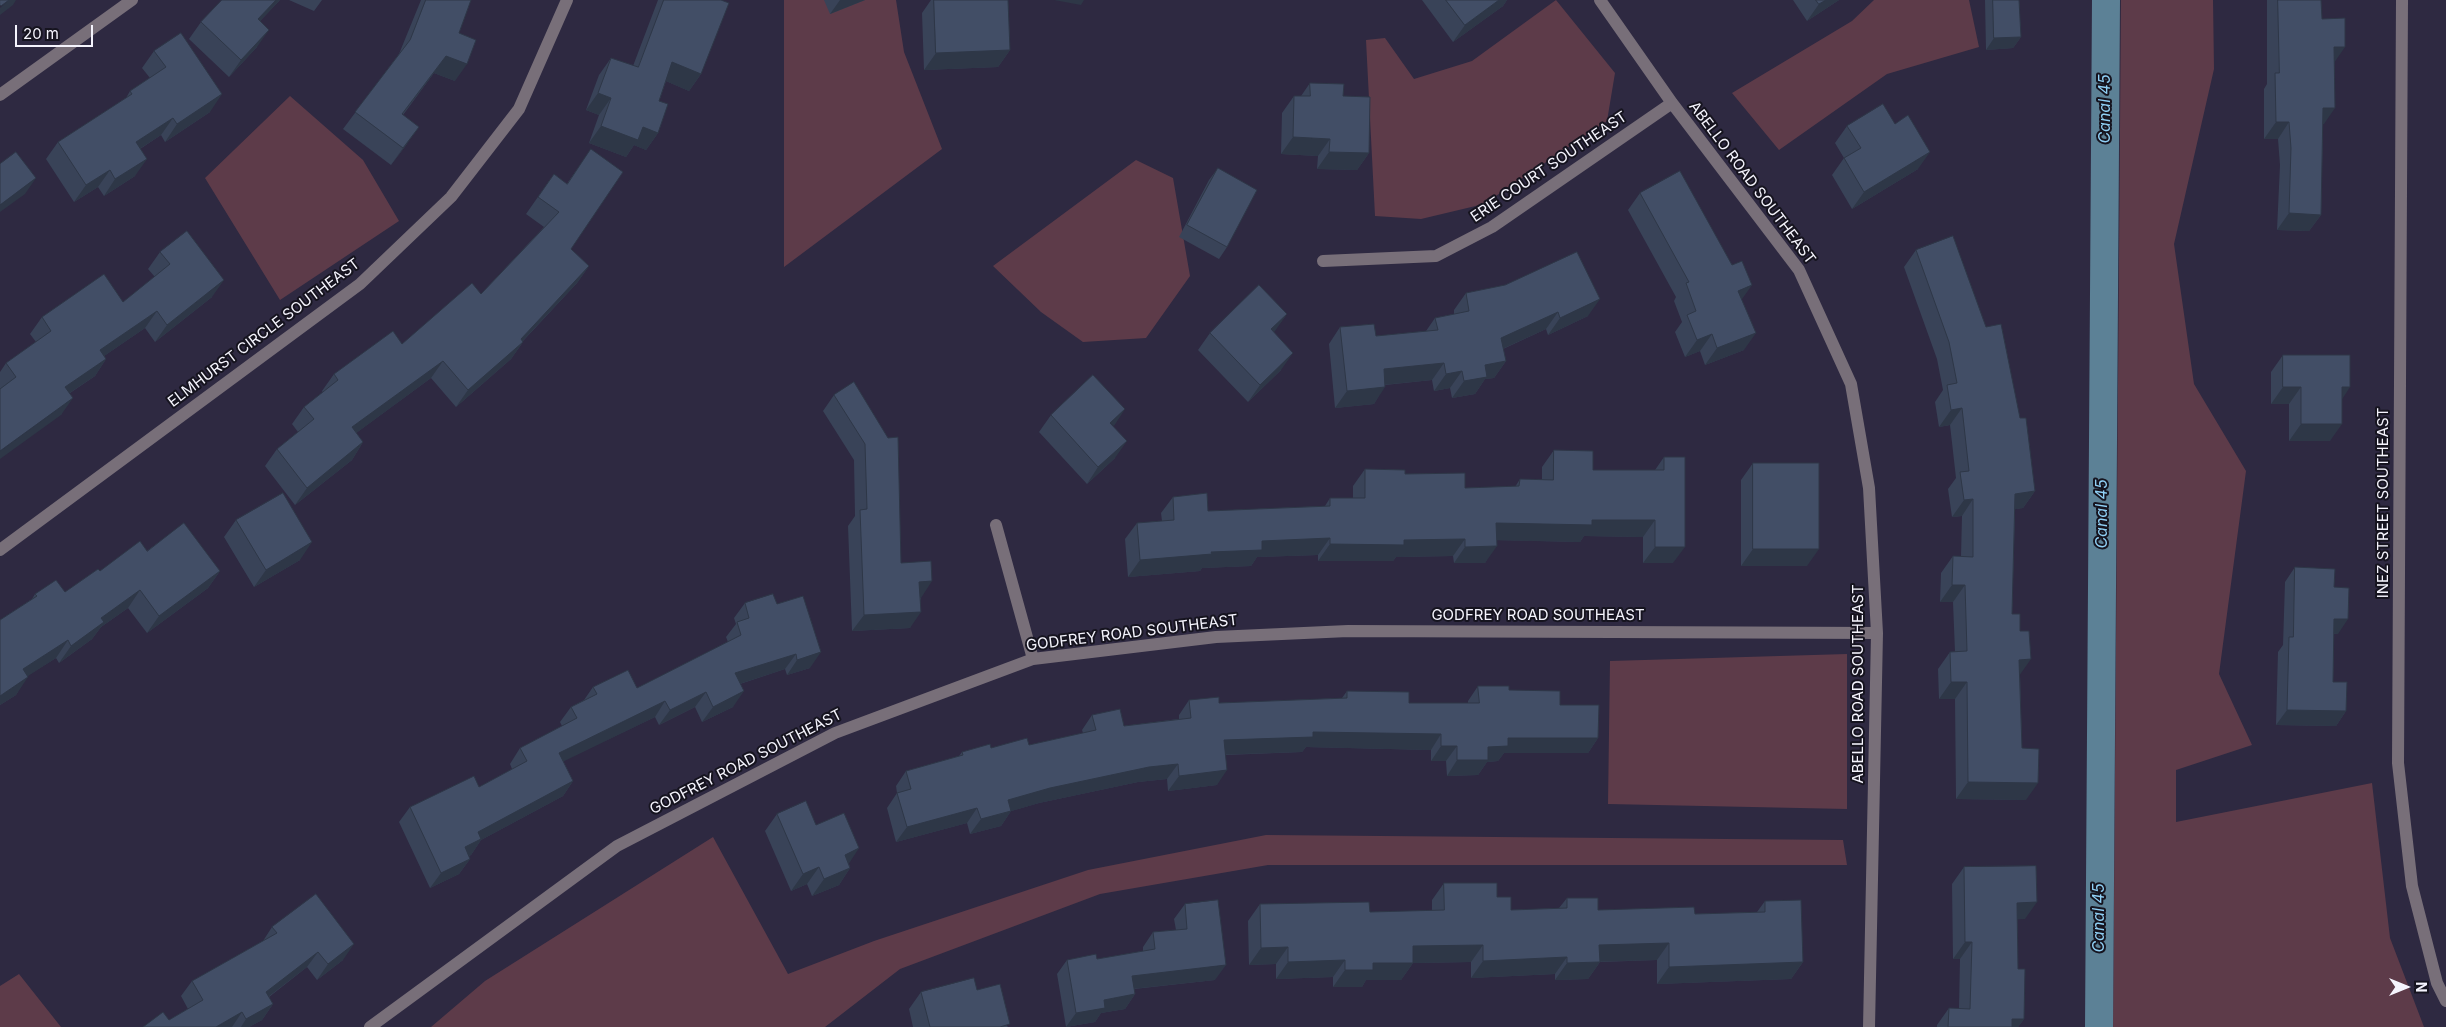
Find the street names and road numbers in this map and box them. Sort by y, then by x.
street label: ABELLO ROAD SOUTHEAST [1685,98,1819,268]
street label: ERIE COURT SOUTHEAST [1467,108,1631,226]
street label: ELMHURST CIRCLE SOUTHEAST [165,255,363,411]
street label: INEZ STREET SOUTHEAST [2374,408,2392,598]
street label: ABELLO ROAD SOUTHEAST [1849,584,1867,784]
street label: GODFREY ROAD SOUTHEAST [1431,606,1645,624]
street label: GODFREY ROAD SOUTHEAST [1025,611,1239,655]
street label: GODFREY ROAD SOUTHEAST [647,706,845,818]

